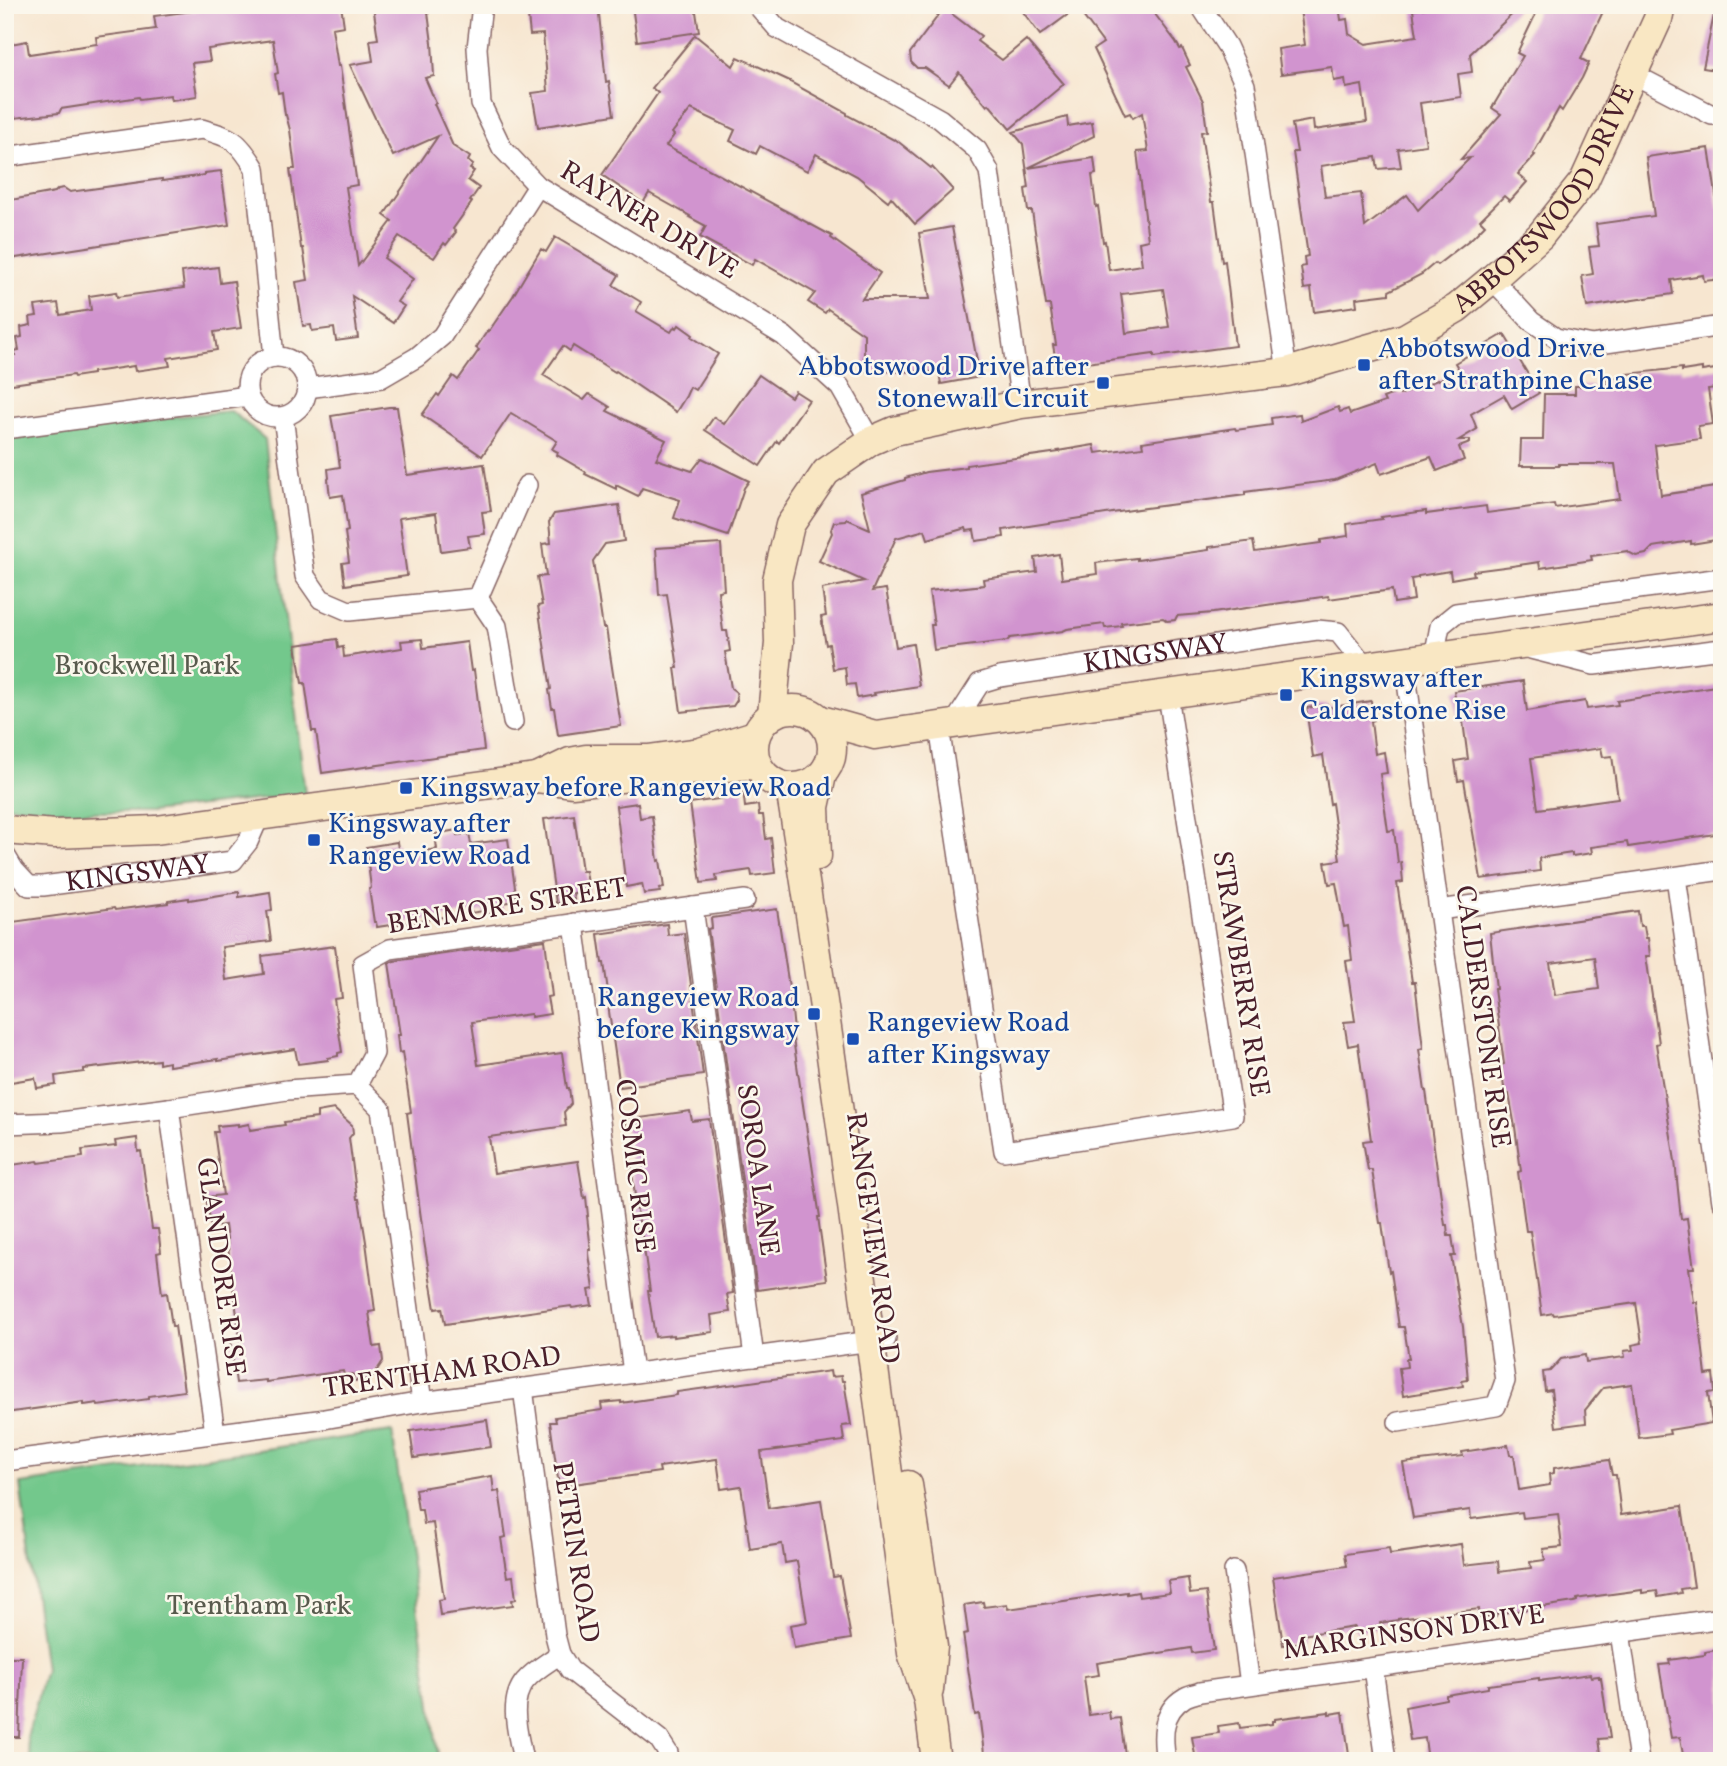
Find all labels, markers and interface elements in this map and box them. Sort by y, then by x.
street label: ABBOTSWOOD DRIVE [1444,78,1645,324]
street label: RAYNER DRIVE [552,152,746,290]
place label: Abbotswood Drive after Strathpine Chase [1378,330,1653,401]
place label: Abbotswood Drive after Stonewall Circuit [798,348,1089,419]
marker: Abbotswood Drive after Strathpine Chase [1356,357,1372,373]
marker: Abbotswood Drive after Stonewall Circuit [1095,375,1111,391]
street label: KINGSWAY [1081,624,1230,684]
park label: Brockwell Park [54,647,240,686]
place label: Kingsway after Calderstone Rise [1300,660,1506,731]
marker: Kingsway after Calderstone Rise [1278,687,1294,703]
place label: Kingsway before Rangeview Road [420,769,831,808]
marker: Kingsway before Rangeview Road [398,780,414,796]
place label: Kingsway after Rangeview Road [328,805,531,876]
marker: Kingsway after Rangeview Road [306,832,322,848]
street label: KINGSWAY [63,845,212,902]
street label: STRAWBERRY RISE [1201,848,1279,1100]
street label: BENMORE STREET [385,869,629,945]
street label: CALDERSTONE RISE [1444,883,1520,1151]
place label: Rangeview Road before Kingsway [597,979,800,1050]
place label: Rangeview Road after Kingsway [867,1004,1070,1075]
marker: Rangeview Road before Kingsway [806,1006,822,1022]
marker: Rangeview Road after Kingsway [845,1031,861,1047]
street label: COSMIC RISE [604,1077,664,1255]
street label: SOROA LANE [726,1081,788,1259]
street label: RANGEVIEW ROAD [835,1110,909,1366]
street label: GLANDORE RISE [185,1155,255,1379]
street label: TRENTHAM ROAD [321,1337,563,1409]
street label: PETRIN ROAD [541,1459,609,1645]
park label: Trentham Park [166,1587,352,1626]
street label: MARGINSON DRIVE [1281,1595,1547,1671]

